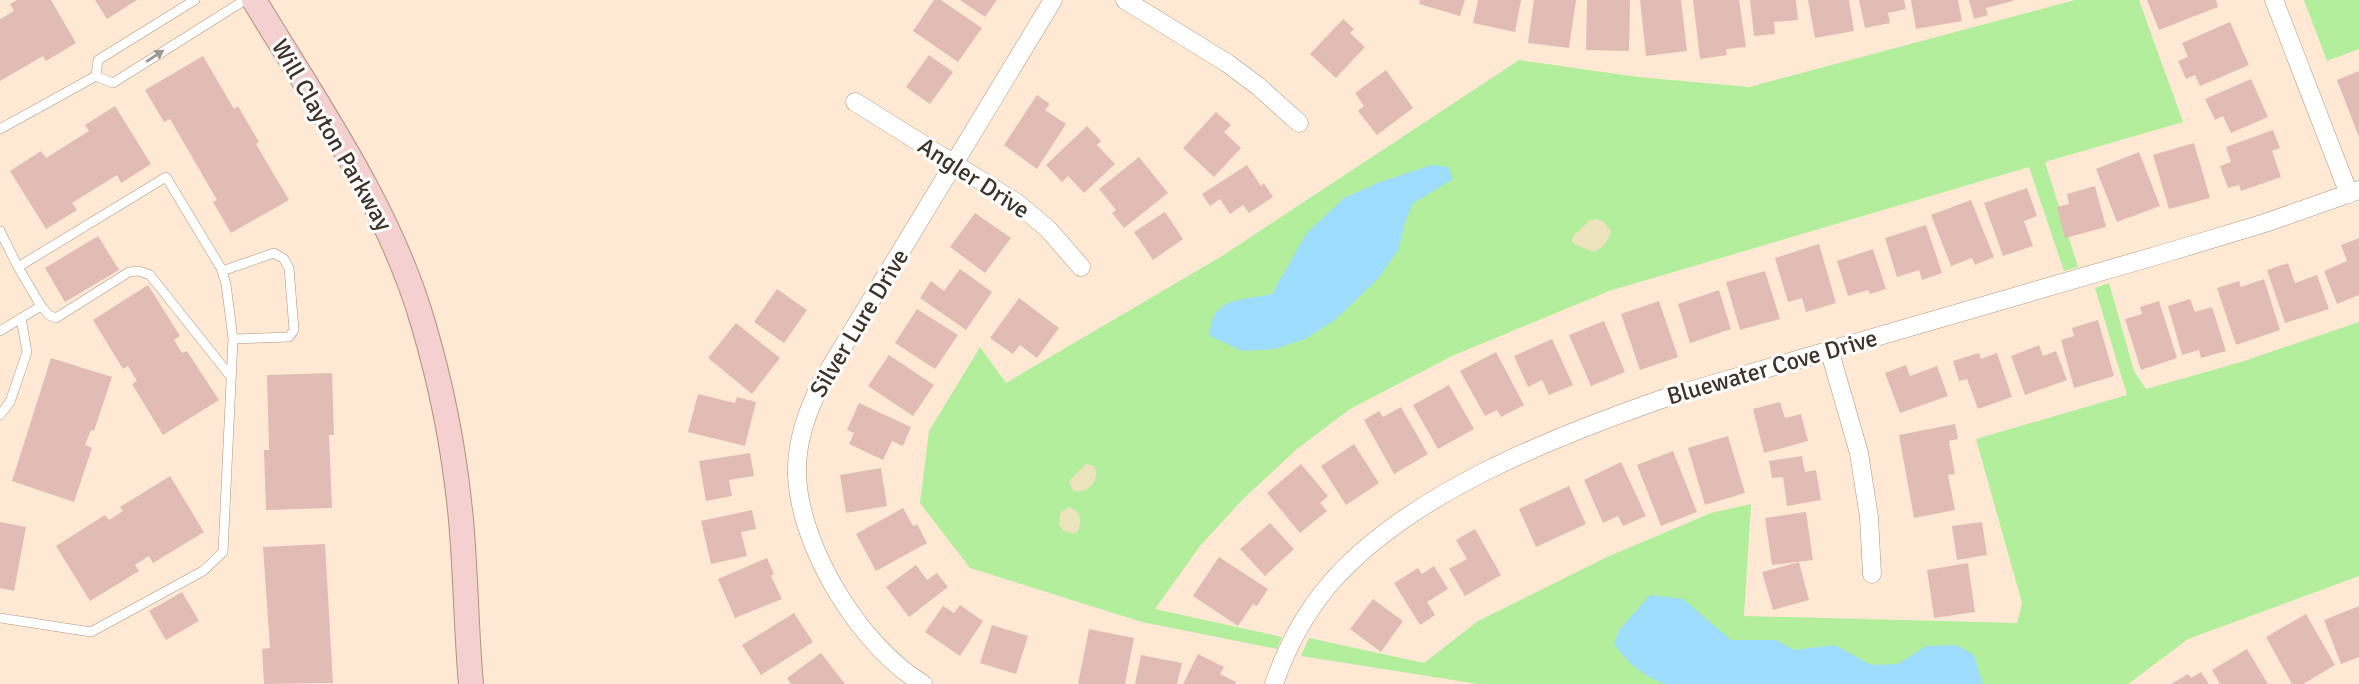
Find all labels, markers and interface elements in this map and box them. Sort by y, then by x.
street label: Will Clayton Parkway [265,34,399,236]
one-way arrow [145,50,165,63]
street label: Angler Drive [913,131,1035,225]
street label: Silver Lure Drive [803,243,915,403]
street label: Bluewater Cove Drive [1663,323,1881,411]

